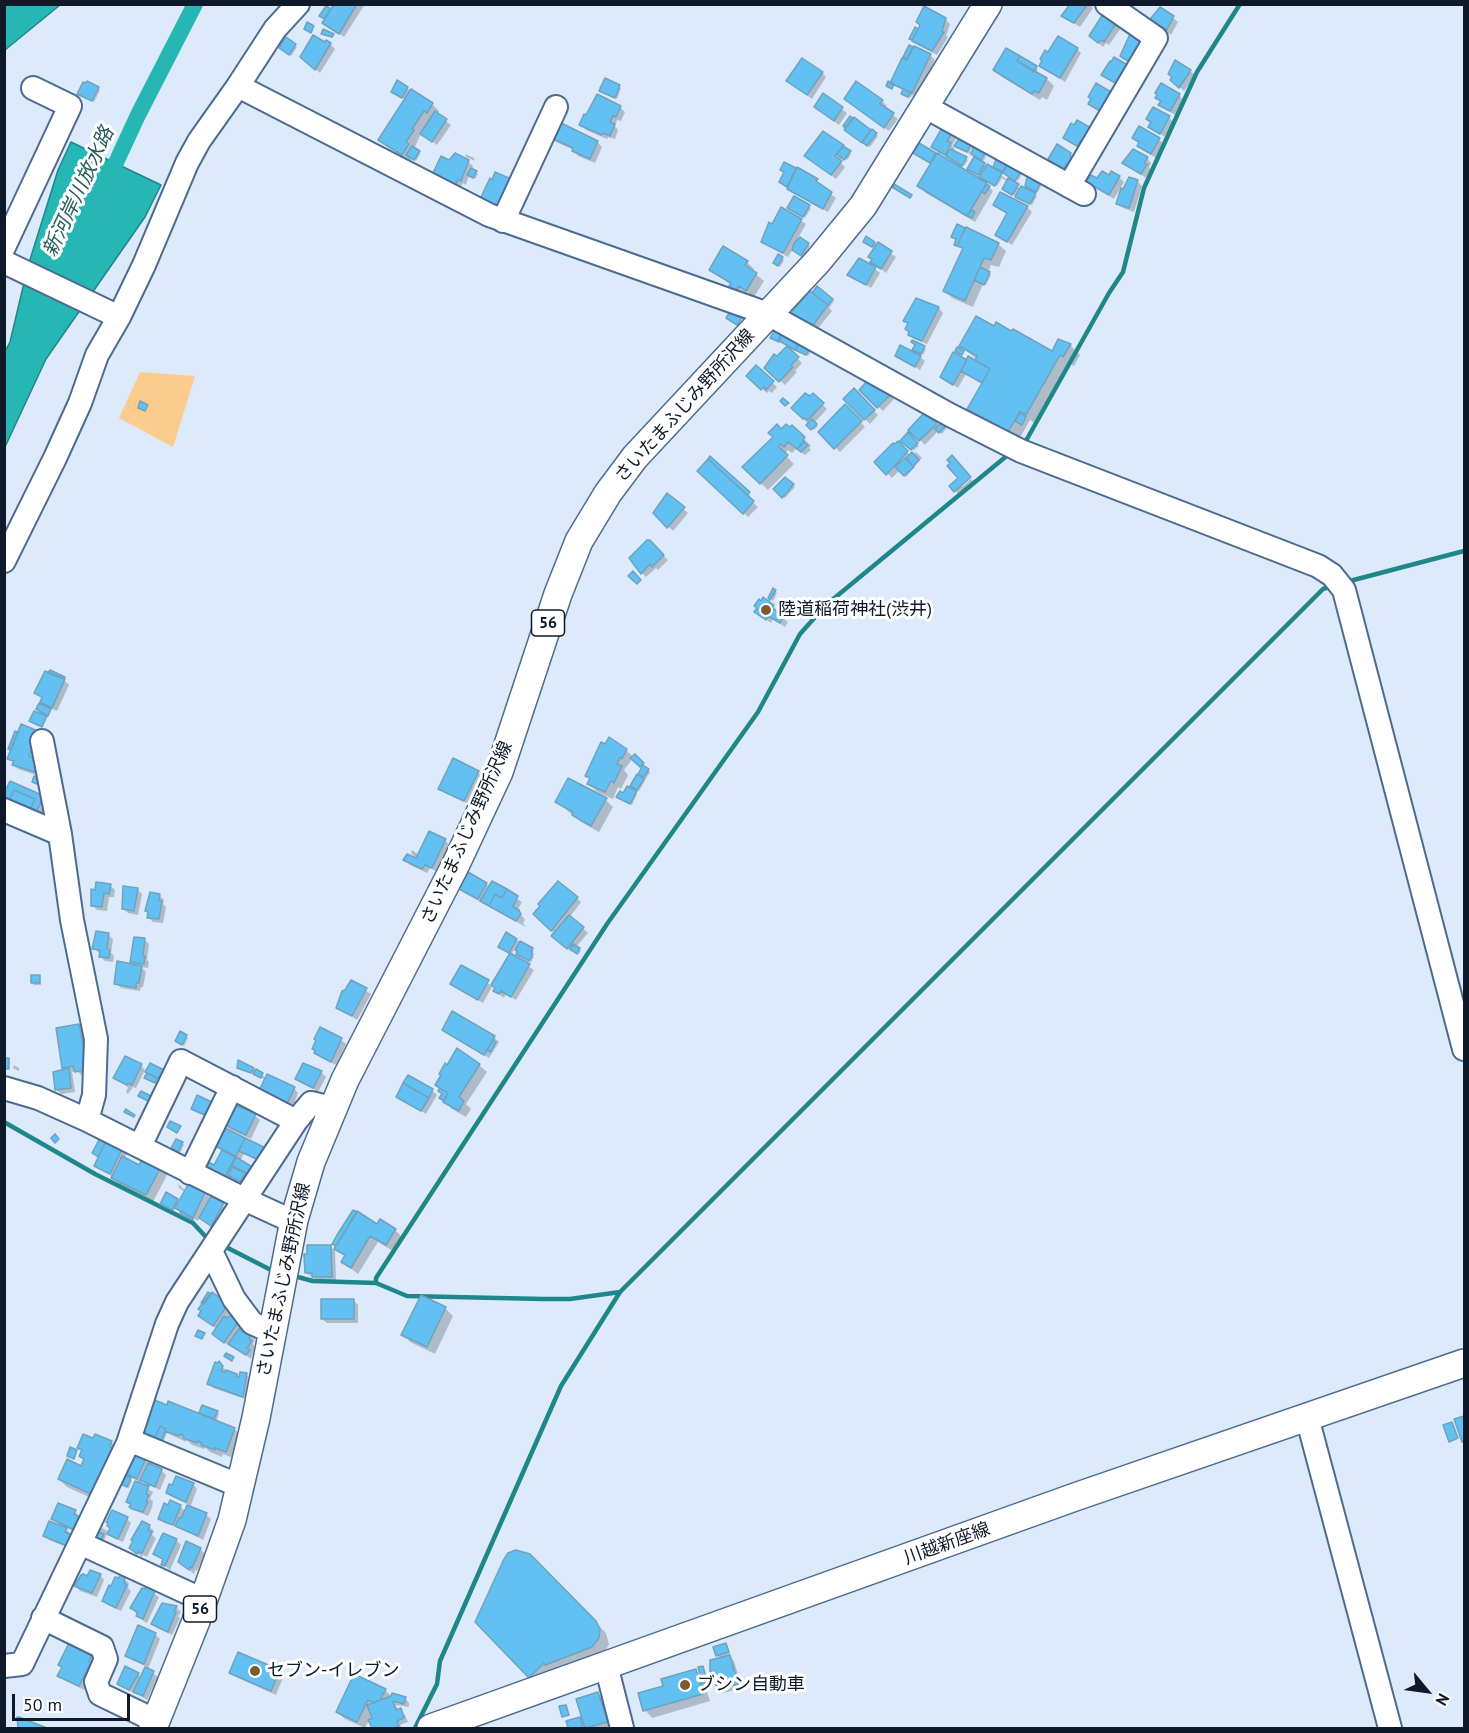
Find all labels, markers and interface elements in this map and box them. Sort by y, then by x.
water label: 新河岸川放水路 [39,123,119,261]
street label: さいたまふじみ野所沢線 [611,325,759,487]
place label: 陸道稲荷神社(渋井) [778,599,932,621]
marker: 陸道稲荷神社(渋井) [759,603,773,617]
road number: 56 [532,610,564,636]
street label: さいたまふじみ野所沢線 [417,738,517,928]
street label: さいたまふじみ野所沢線 [253,1181,315,1379]
street label: 川越新座線 [901,1518,993,1570]
road number: 56 [184,1596,216,1622]
place label: セブン-イレブン [267,1660,399,1682]
north arrow [1397,1661,1457,1721]
marker: セブン-イレブン [248,1664,262,1678]
place label: ブシン自動車 [697,1674,805,1696]
marker: ブシン自動車 [678,1678,692,1692]
scale bar [15,1682,134,1720]
text: N [1431,1690,1454,1709]
text: 50 m [23,1693,62,1716]

